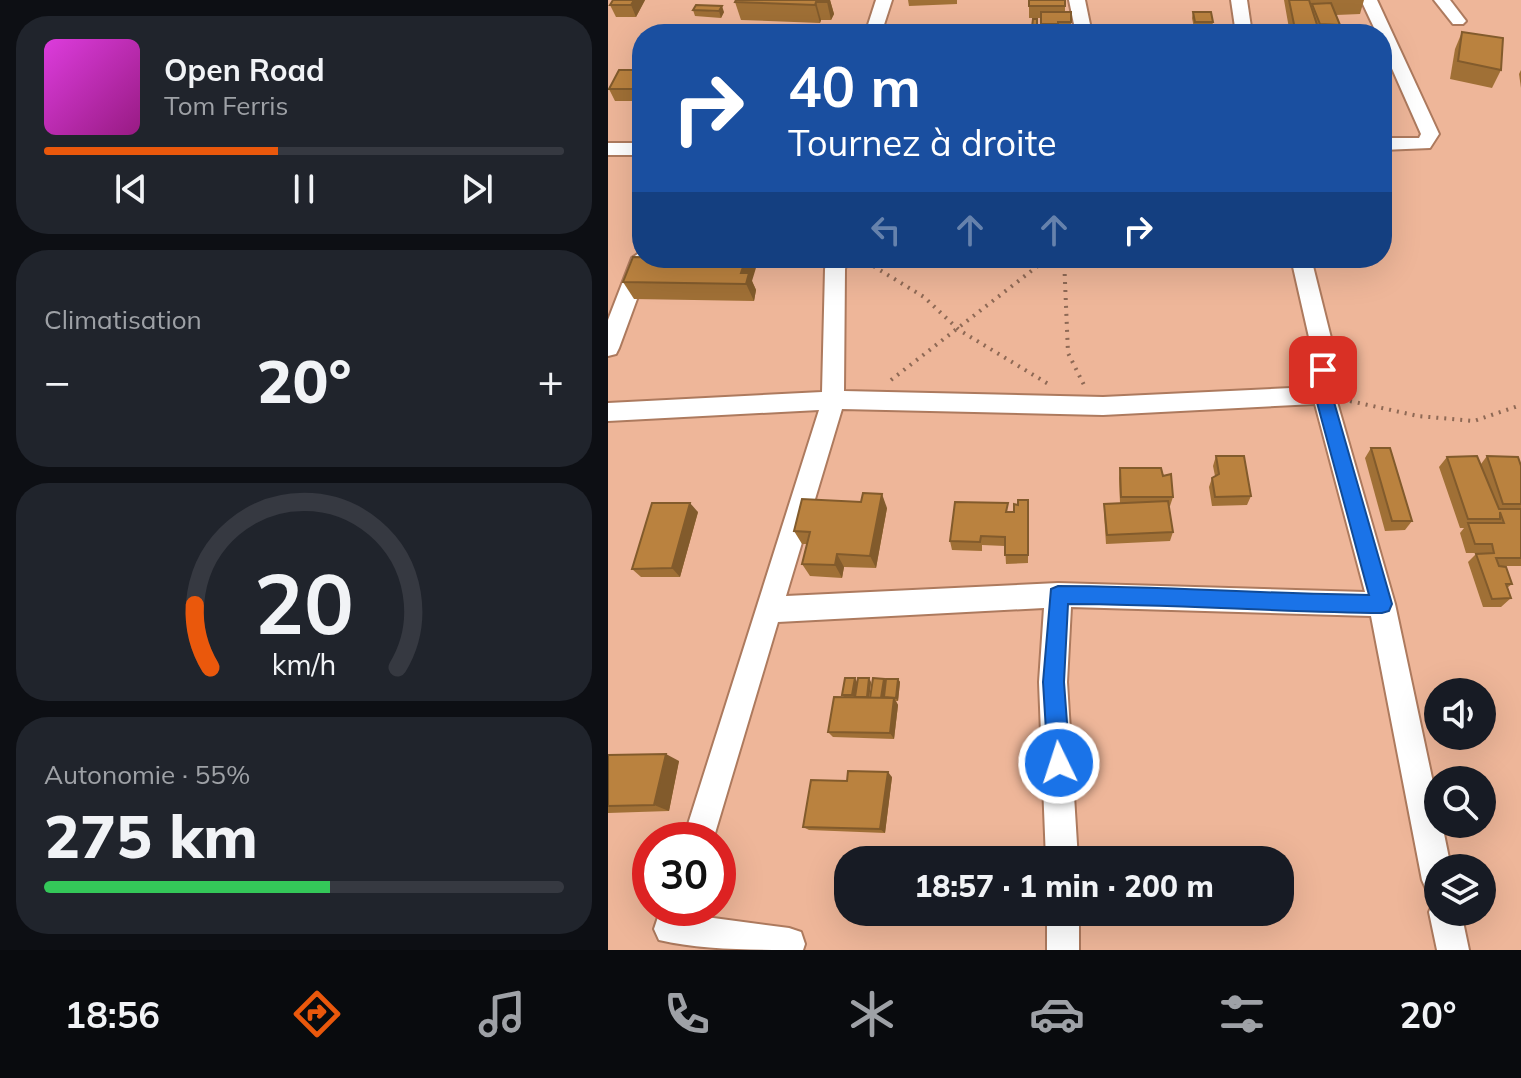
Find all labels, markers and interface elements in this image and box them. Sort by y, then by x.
text: Open Road [164,51,325,89]
text: 40 m [788,51,921,121]
icon: right [656,56,760,160]
text: Tom Ferris [164,89,288,122]
text: Tournez à droite [788,120,1057,165]
icon: previous [109,167,153,211]
icon: pause [282,167,326,211]
icon: next [455,167,499,211]
icon: left [864,208,908,252]
icon: ahead [948,208,992,252]
icon: ahead [1032,208,1076,252]
icon: right [1116,208,1160,252]
text: Climatisation [44,303,202,336]
pin [1289,336,1357,404]
text: 20° [256,343,352,418]
icon: arrive [1301,348,1345,392]
text: − [44,353,70,408]
text: + [538,353,564,408]
text: 20 [254,549,354,654]
text: km/h [272,646,336,682]
map controls [1424,678,1496,926]
button: sound [1424,678,1496,750]
position arrow [1017,721,1101,805]
text: Autonomie · 55% [44,758,250,791]
button: search [1424,766,1496,838]
text: 275 km [44,798,258,873]
speed limit sign: 30 [632,822,736,926]
button: layers [1424,854,1496,926]
text: 18:57 · 1 min · 200 m [914,867,1214,905]
icon: directions [289,986,345,1042]
icon: music [474,986,530,1042]
icon: phone [659,986,715,1042]
icon: climate [844,986,900,1042]
icon: car [1029,986,1085,1042]
icon: filters [1214,986,1270,1042]
text: 18:56 [65,992,160,1037]
text: 20° [1400,992,1456,1037]

